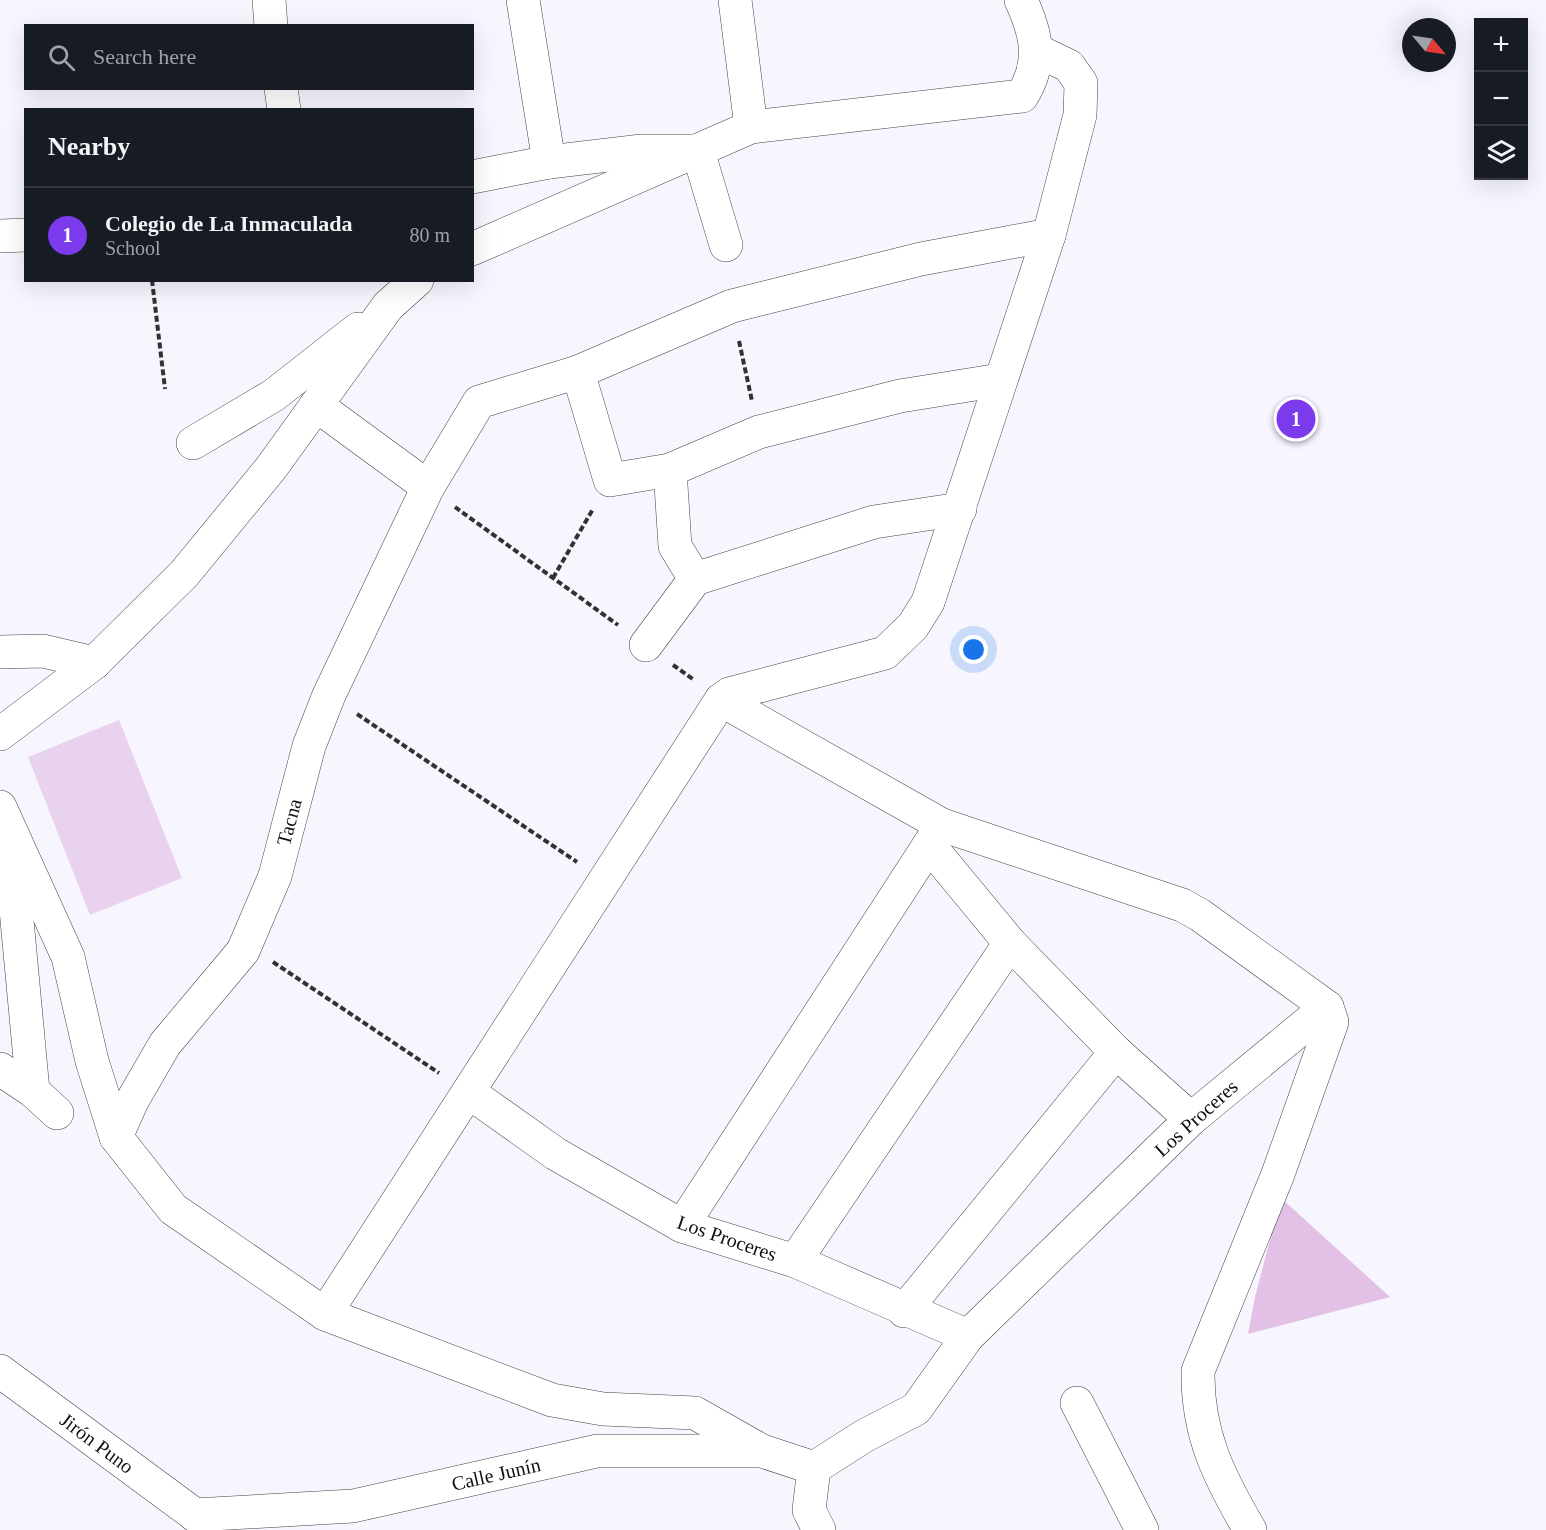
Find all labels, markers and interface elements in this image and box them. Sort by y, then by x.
north arrow [1402,18,1456,72]
map controls [1474,18,1528,180]
button: + [1474,18,1528,72]
search box [24,24,474,90]
icon: search [45,41,78,74]
text: Search here [93,44,196,69]
button: − [1474,72,1528,126]
button: layers [1474,126,1528,180]
text: Nearby [48,132,130,161]
text: Colegio de La Inmaculada [105,211,353,236]
text: 1 [63,224,73,246]
text: 80 m [409,224,450,246]
text: School [105,237,161,259]
pin: 1 [1276,396,1316,442]
your location [959,635,988,664]
street label: Tacna [272,796,306,848]
street label: Los Proceres [1150,1075,1242,1161]
street label: Los Proceres [674,1211,780,1265]
street label: Jirón Puno [56,1408,138,1478]
street label: Calle Junín [449,1453,543,1495]

